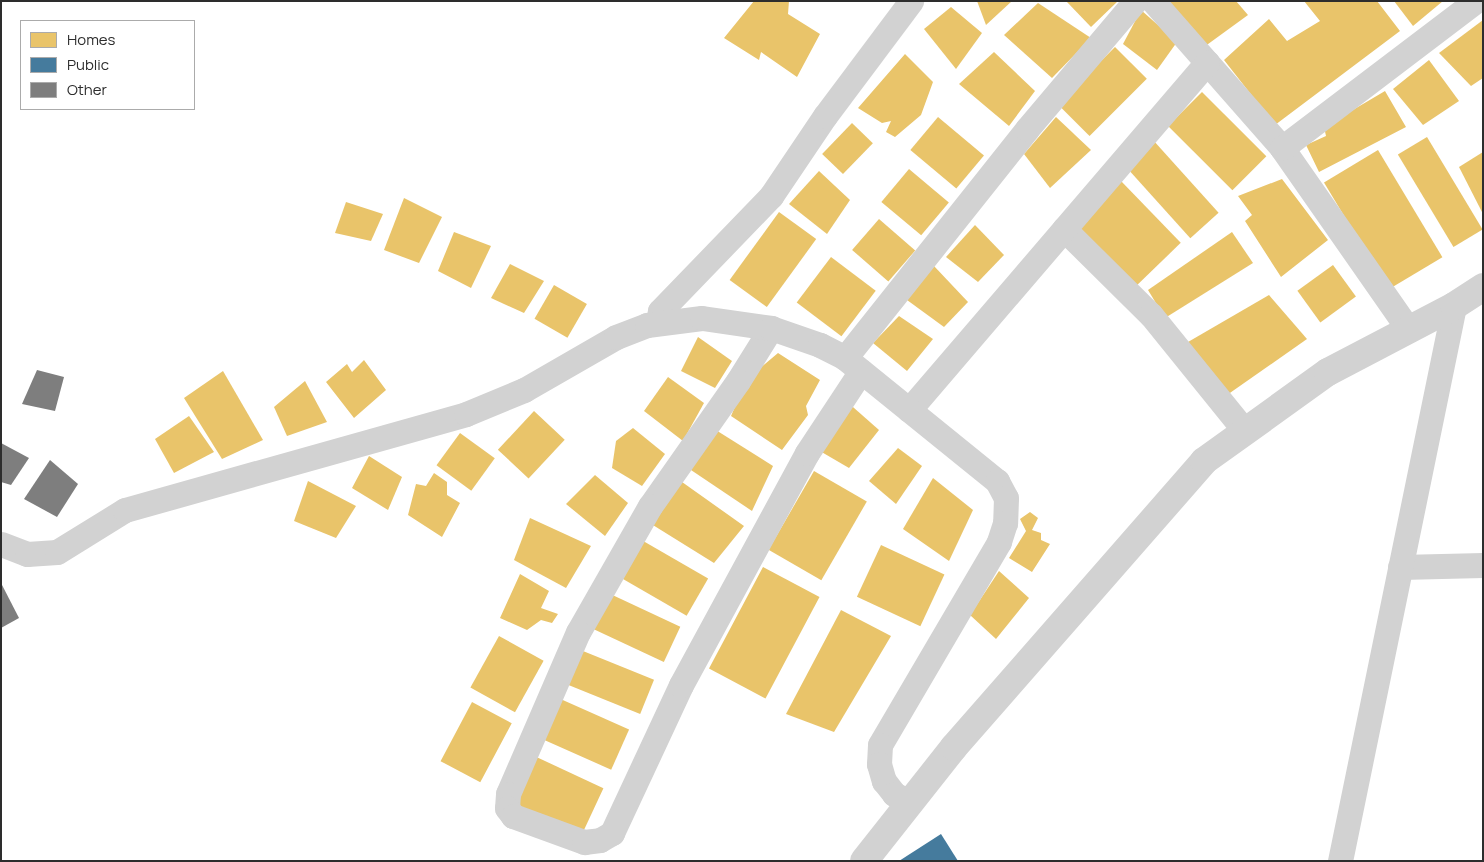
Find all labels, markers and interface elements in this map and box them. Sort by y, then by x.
legend [20,20,195,110]
text: Homes [67,29,115,50]
text: Public [67,54,109,75]
text: Other [67,79,107,100]

